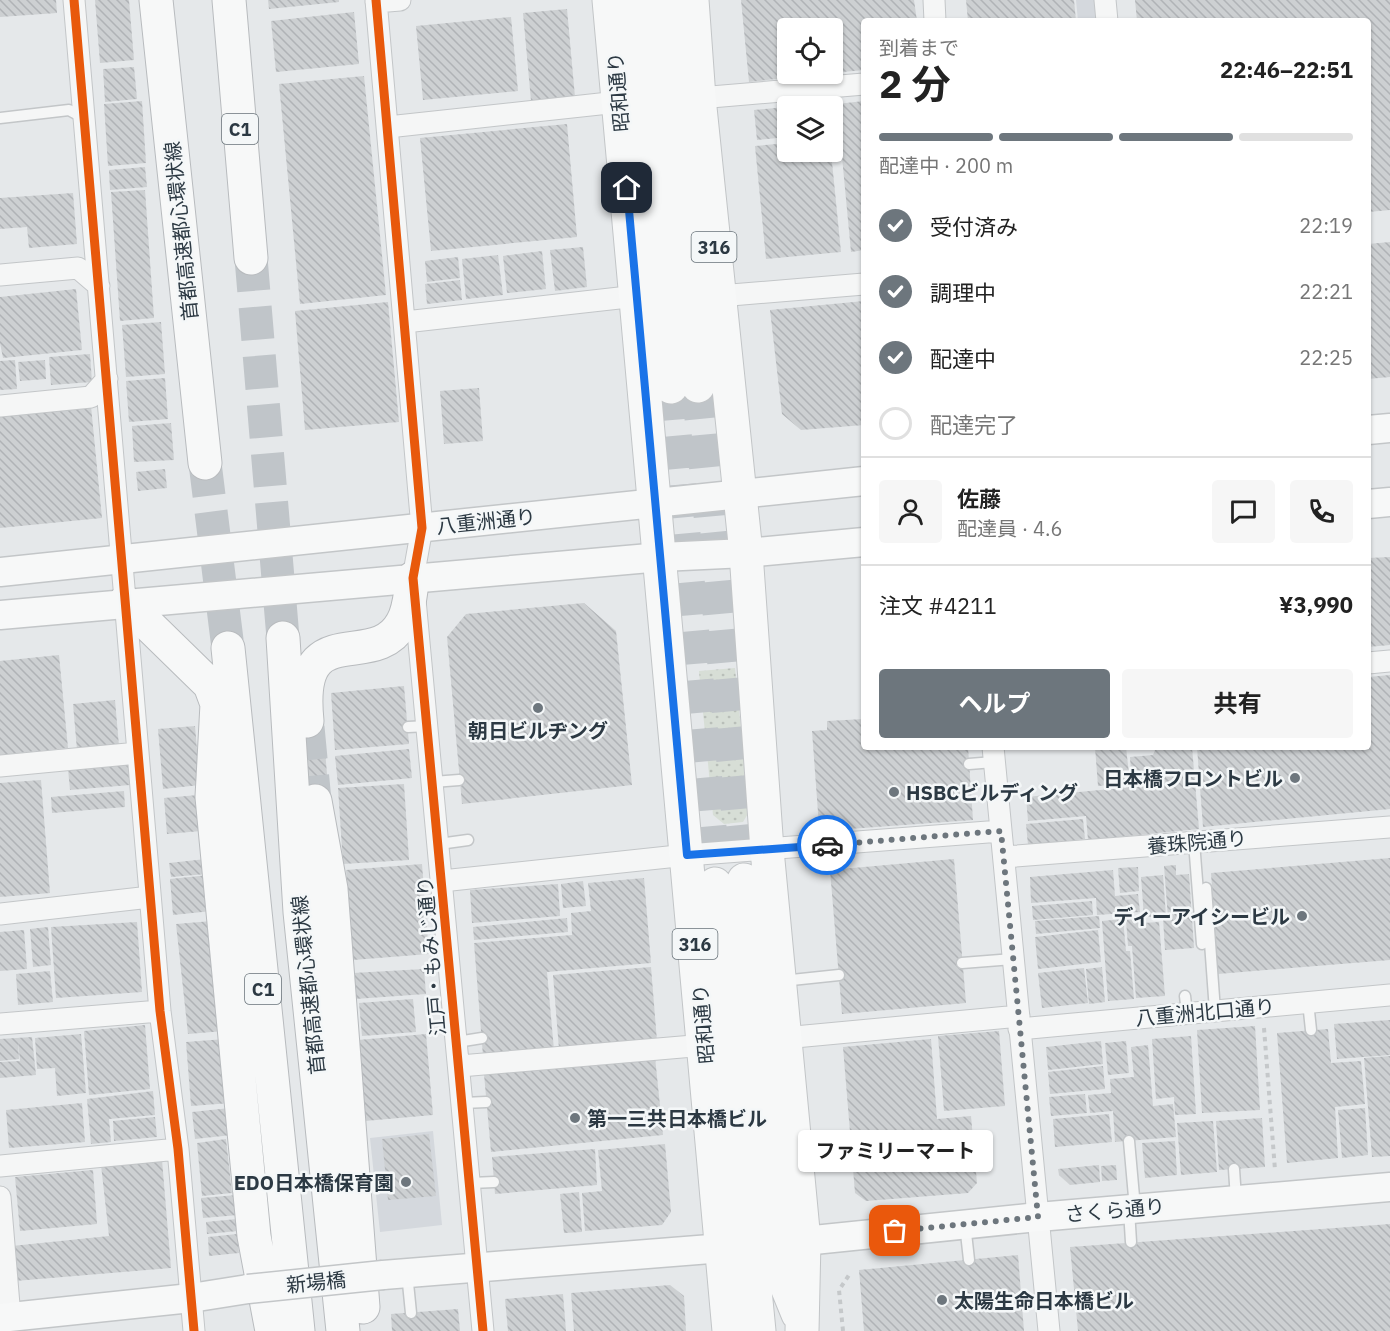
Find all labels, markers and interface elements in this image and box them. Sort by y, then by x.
map controls [777,18,843,162]
button: locate [777,18,843,84]
text: 到着まで [879,34,959,61]
street label: 昭和通り [601,51,635,133]
text: 22:46–22:51 [1220,55,1353,84]
text: 2 分 [879,58,951,109]
button: layers [777,96,843,162]
road number: C1 [222,114,258,144]
street label: 首都高速都心環状線 [158,140,204,322]
text: 配達中 · 200 m [879,152,1013,179]
pin [601,162,652,213]
icon: home [610,171,643,204]
icon: check [879,209,912,242]
text: 受付済み [930,212,1018,241]
text: 22:19 [1299,212,1353,239]
road number: 316 [692,232,736,262]
icon: check [879,275,912,308]
text: 調理中 [930,278,996,307]
text: 22:21 [1299,278,1353,305]
icon: check [879,341,912,374]
text: 配達中 [930,344,996,373]
text: 22:25 [1299,344,1353,371]
text: 配達完了 [930,410,1018,439]
button: person [879,480,942,543]
button: chat [1212,480,1275,543]
button: phone [1290,480,1353,543]
text: 佐藤 [957,484,1001,513]
street label: 八重洲通り [435,502,537,540]
text: 配達員 · 4.6 [957,515,1062,542]
text: ¥3,990 [1279,590,1353,619]
text: 注文 #4211 [879,591,997,620]
button: ヘルプ [879,669,1110,738]
button: 共有 [1122,669,1353,738]
marker: 朝日ビルヂング [531,701,545,715]
place label: 朝日ビルヂング [468,717,608,744]
place label: 日本橋フロントビル [1103,765,1283,792]
marker: 日本橋フロントビル [1288,771,1302,785]
place label: HSBCビルディング [906,779,1078,806]
marker: HSBCビルディング [887,785,901,799]
courier [797,815,857,875]
street label: 養珠院通り [1146,824,1248,860]
icon: car [811,829,844,862]
street label: 江戸・もみじ通り [411,875,451,1037]
street label: 首都高速都心環状線 [285,894,331,1076]
place label: ディーアイシービル [1113,903,1290,930]
marker: ディーアイシービル [1295,909,1309,923]
road number: 316 [672,929,718,959]
road number: C1 [245,974,281,1004]
street label: 昭和通り [686,983,720,1065]
street label: 八重洲北口通り [1134,992,1276,1032]
place label: 第一三共日本橋ビル [587,1105,767,1132]
marker: 第一三共日本橋ビル [568,1111,582,1125]
callout: ファミリーマート [798,1129,992,1171]
text: ファミリーマート [816,1137,976,1164]
place label: EDO日本橋保育園 [234,1169,394,1196]
marker: EDO日本橋保育園 [399,1175,413,1189]
street label: さくら通り [1064,1192,1166,1228]
pin [869,1205,920,1256]
icon: bag [878,1214,911,1247]
street label: 新場橋 [285,1265,347,1299]
place label: 太陽生命日本橋ビル [954,1287,1134,1314]
marker: 太陽生命日本橋ビル [935,1293,949,1307]

